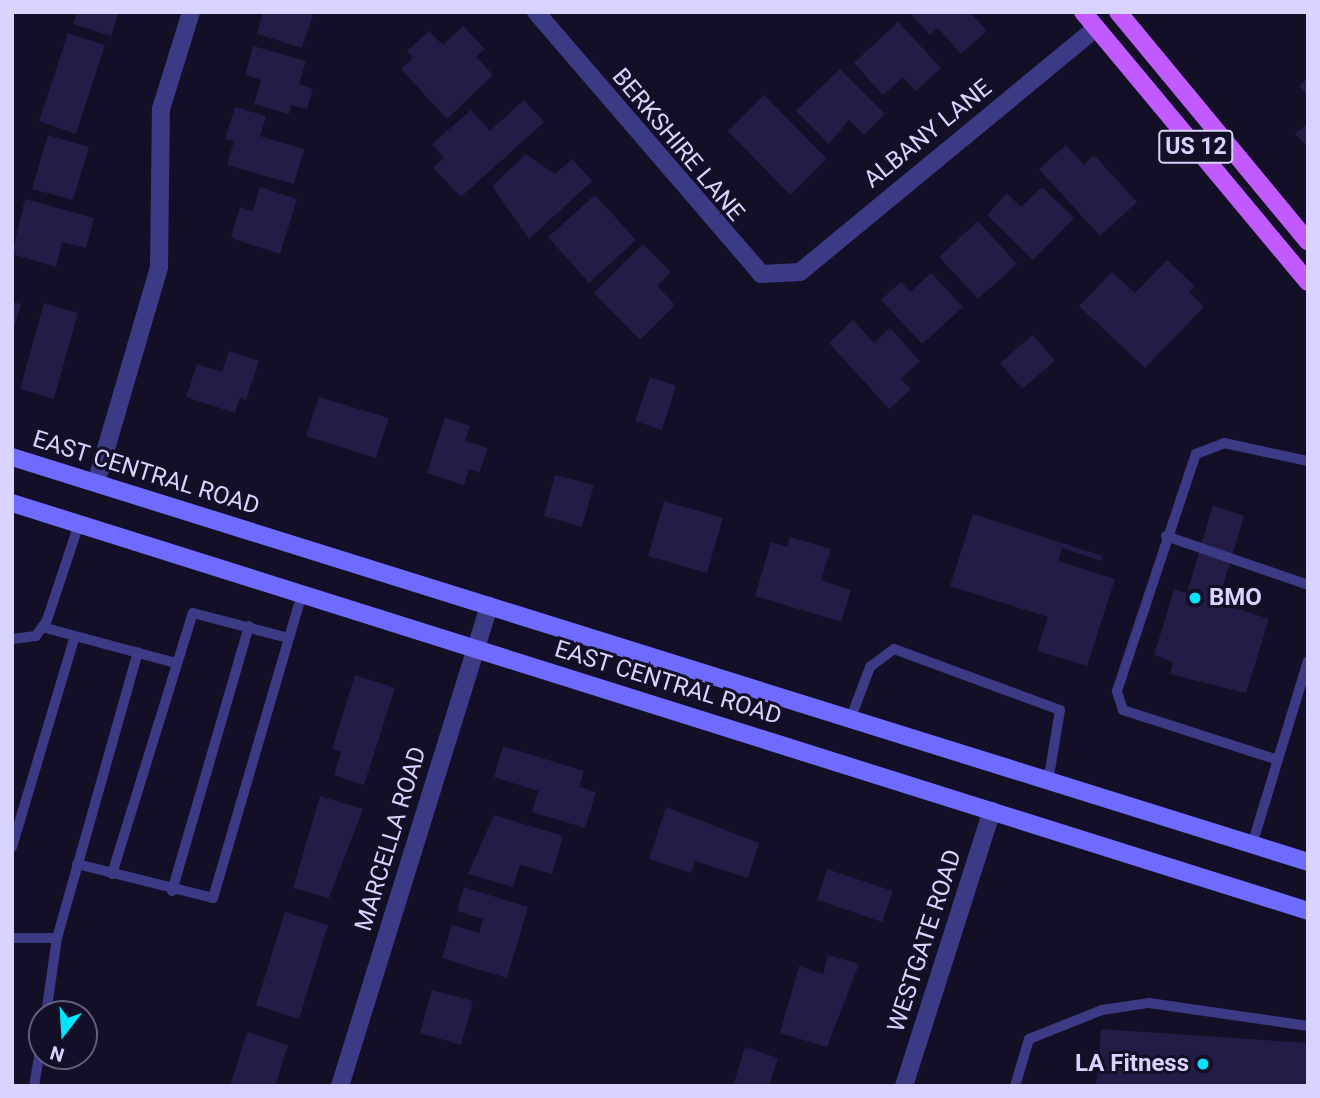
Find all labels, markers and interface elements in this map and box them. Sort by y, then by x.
street label: BERKSHIRE LANE [606,63,750,227]
street label: ALBANY LANE [858,74,998,194]
road number: US 12 [1158,128,1234,166]
street label: EAST CENTRAL ROAD [29,425,263,521]
place label: BMO [1209,584,1262,612]
marker: BMO [1187,590,1203,606]
street label: EAST CENTRAL ROAD [551,635,785,731]
street label: MARCELLA ROAD [349,743,433,935]
street label: WESTGATE ROAD [882,846,968,1036]
north arrow [28,1000,98,1070]
text: N [48,1041,67,1067]
place label: LA Fitness [1075,1050,1189,1078]
marker: LA Fitness [1195,1056,1211,1072]

